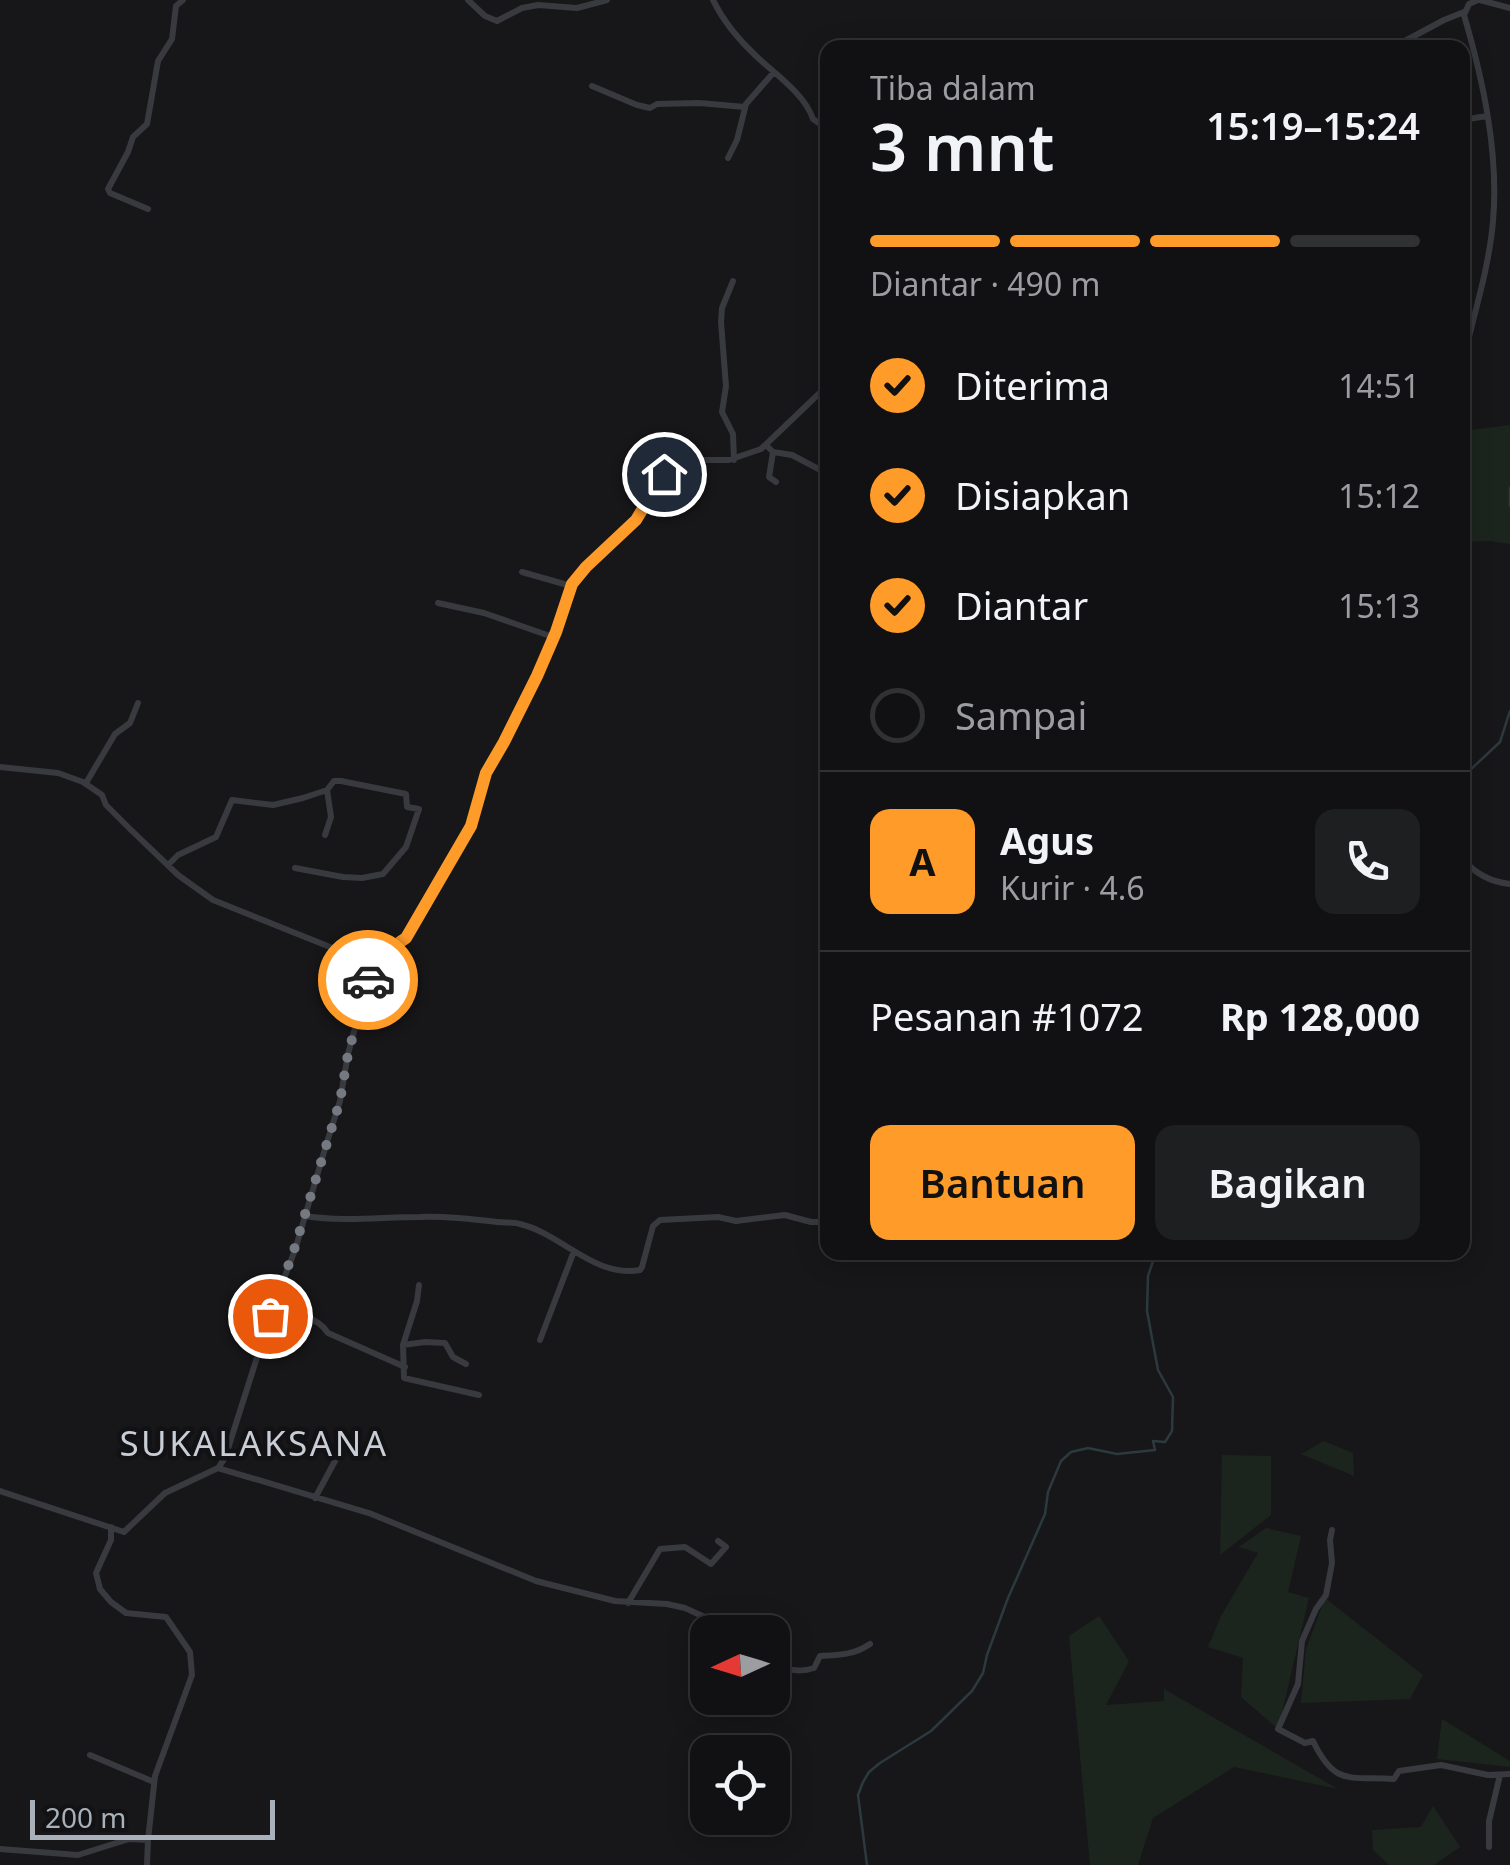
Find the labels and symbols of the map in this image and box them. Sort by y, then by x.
pin [622,432,707,517]
courier [318,930,418,1030]
pin [228,1274,313,1359]
district label: SUKALAKSANA [119,1419,389,1466]
north arrow [690,1615,790,1715]
scale bar [30,1795,275,1840]

